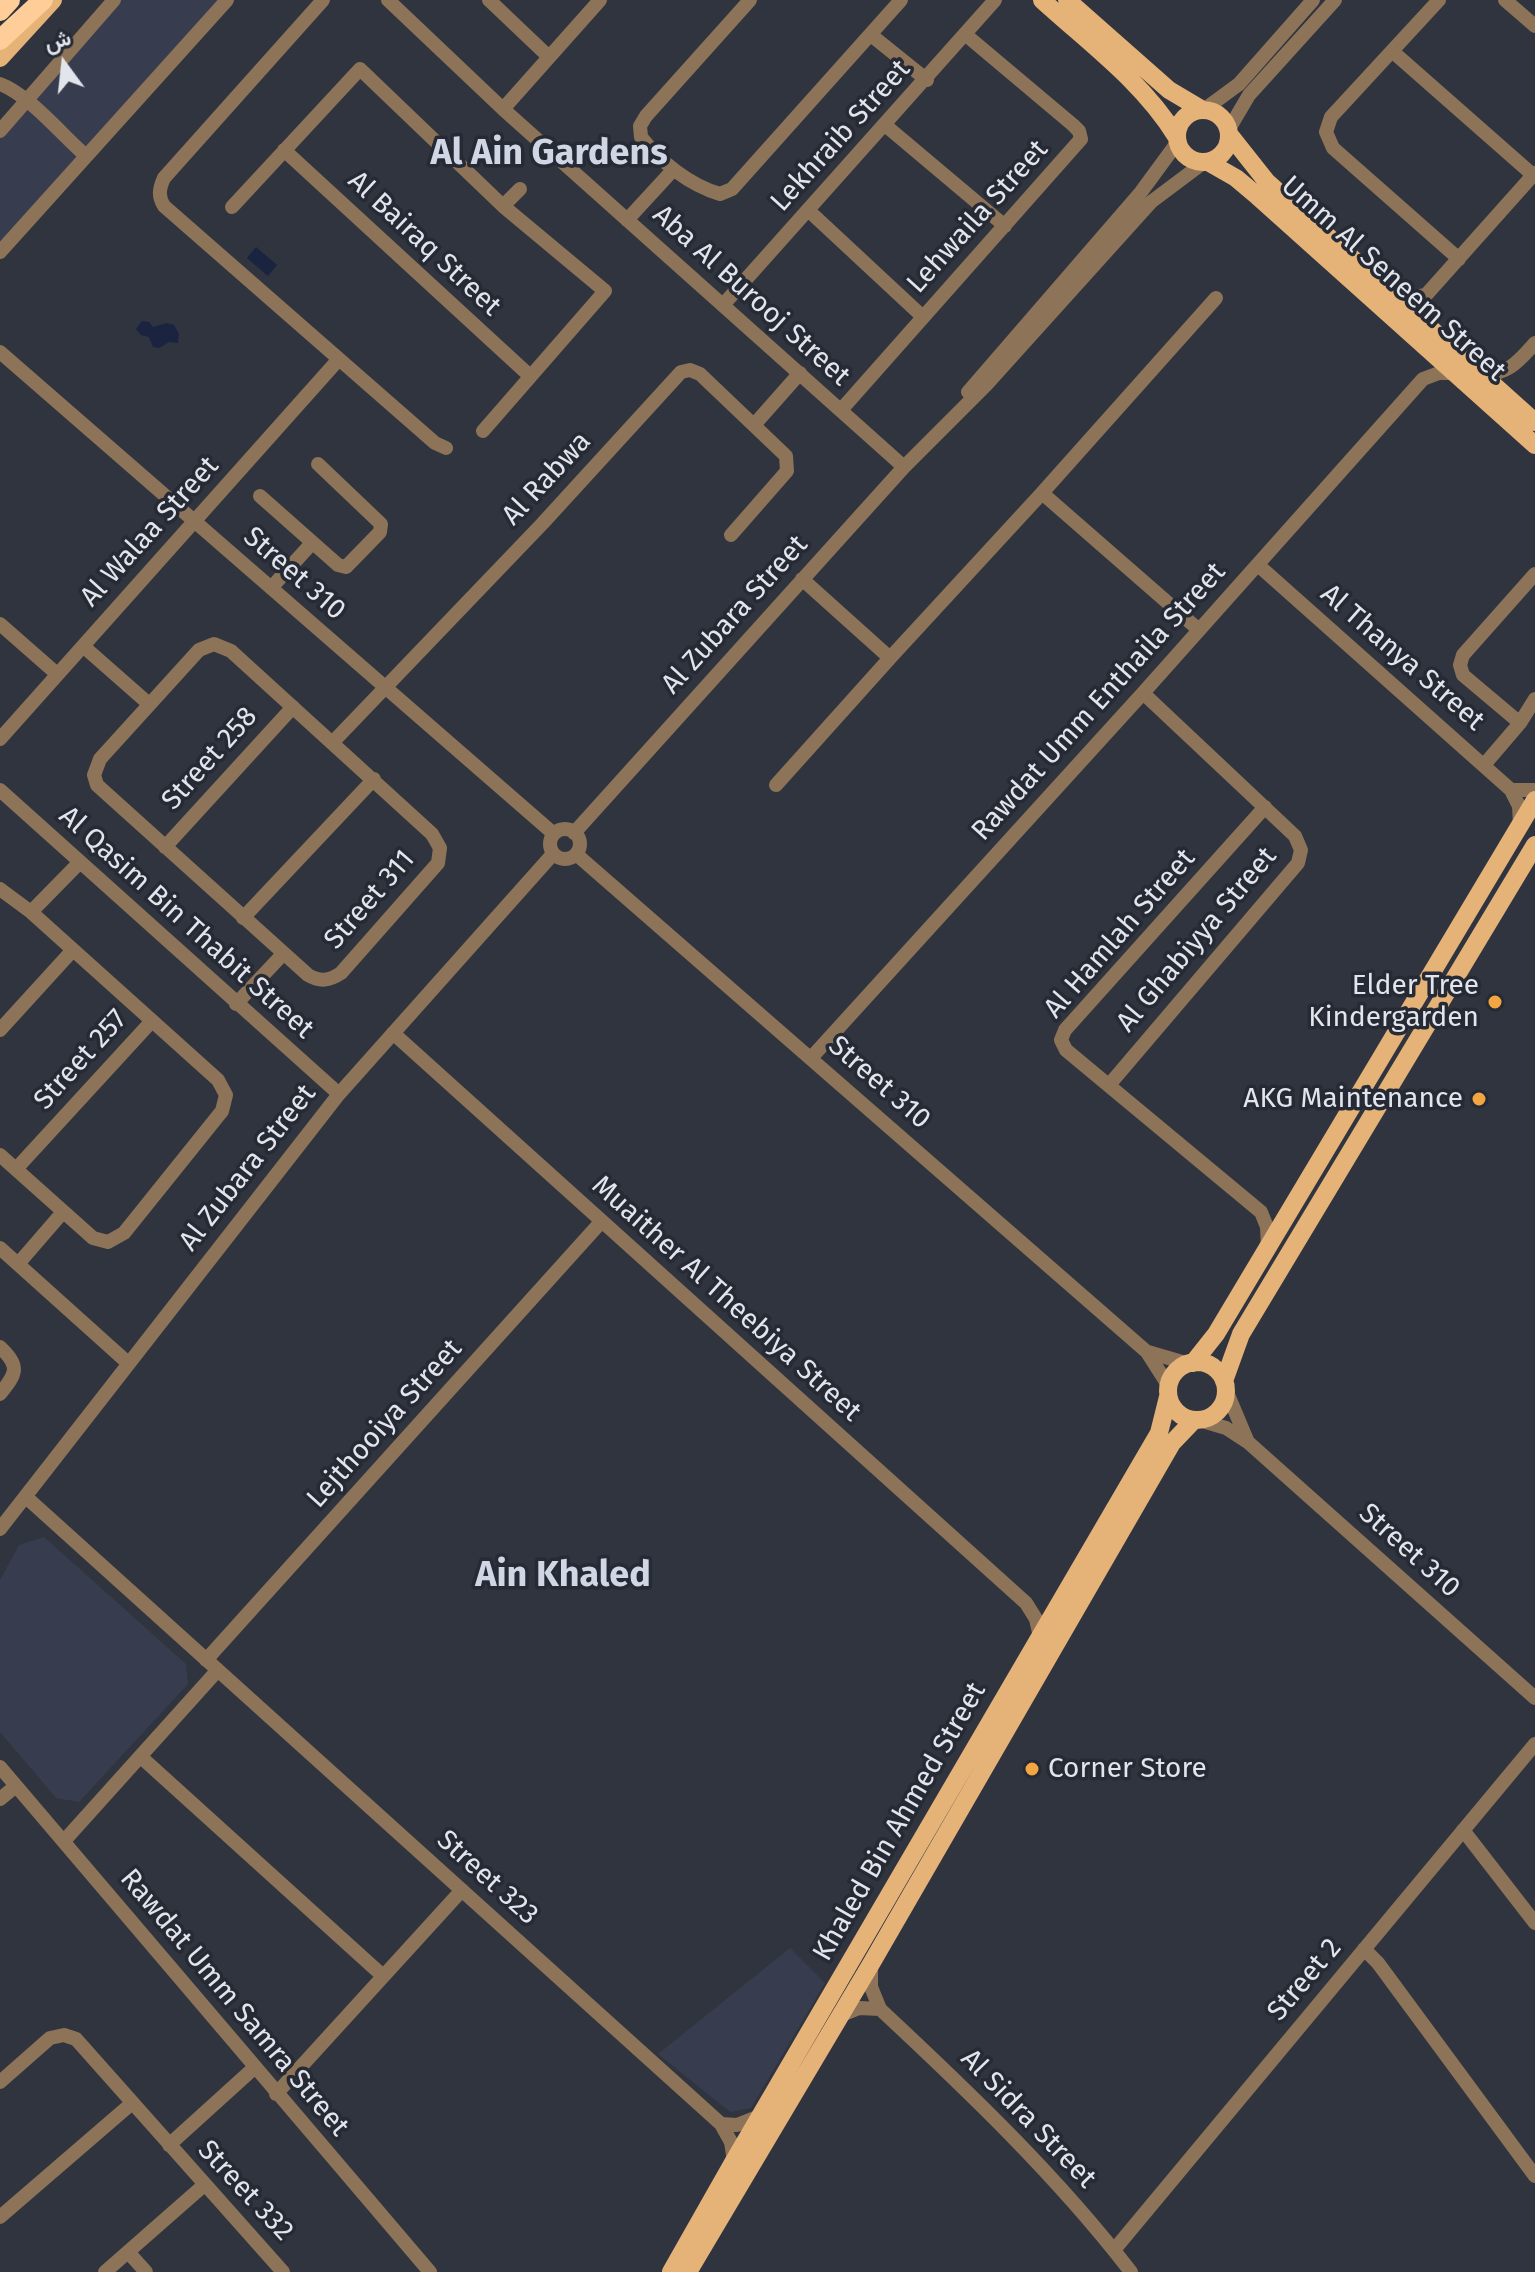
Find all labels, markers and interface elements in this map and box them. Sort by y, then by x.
north arrow [24,24,104,104]
text: ش [41,24,74,57]
street label: Lekhraib Street [764,53,918,219]
district label: Al Ain Gardens [430,132,668,176]
street label: Lehwaila Street [900,134,1056,300]
street label: Al Bairaq Street [341,165,507,323]
street label: Umm Al Seneem Street [1274,169,1512,389]
street label: Aba Al Burooj Street [645,199,857,393]
street label: Al Rabwa [495,425,599,533]
street label: Al Walaa Street [74,450,226,614]
street label: Street 310 [236,521,352,627]
street label: Al Zubara Street [655,529,815,701]
street label: Rawdat Umm Enthaila Street [965,556,1233,848]
street label: Al Thanya Street [1313,578,1491,738]
street label: Street 258 [155,701,265,817]
street label: Al Qasim Bin Thabit Street [52,800,320,1046]
street label: Al Ghabiyya Street [1110,841,1284,1039]
street label: Al Hamlah Street [1037,843,1203,1025]
street label: Street 311 [318,844,422,956]
place label: Elder Tree Kindergarden [1308,969,1479,1035]
marker: Elder Tree Kindergarden [1486,993,1504,1011]
street label: Street 257 [27,1003,135,1117]
street label: Street 310 [821,1030,937,1136]
street label: Al Zubara Street [173,1078,323,1258]
place label: AKG Maintenance [1243,1082,1463,1116]
marker: AKG Maintenance [1470,1090,1488,1108]
street label: Muaither Al Theebiya Street [584,1169,868,1429]
street label: Lejthooiya Street [300,1333,470,1515]
street label: Street 310 [1352,1497,1466,1605]
district label: Ain Khaled [475,1554,651,1598]
street label: Khaled Bin Ahmed Street [806,1677,994,1967]
place label: Corner Store [1048,1752,1207,1786]
marker: Corner Store [1023,1760,1041,1778]
street label: Street 323 [429,1824,545,1932]
street label: Rawdat Umm Samra Street [112,1863,356,2143]
street label: Street 2 [1261,1932,1349,2028]
street label: Al Sidra Street [953,2043,1103,2195]
street label: Street 332 [190,2134,300,2248]

